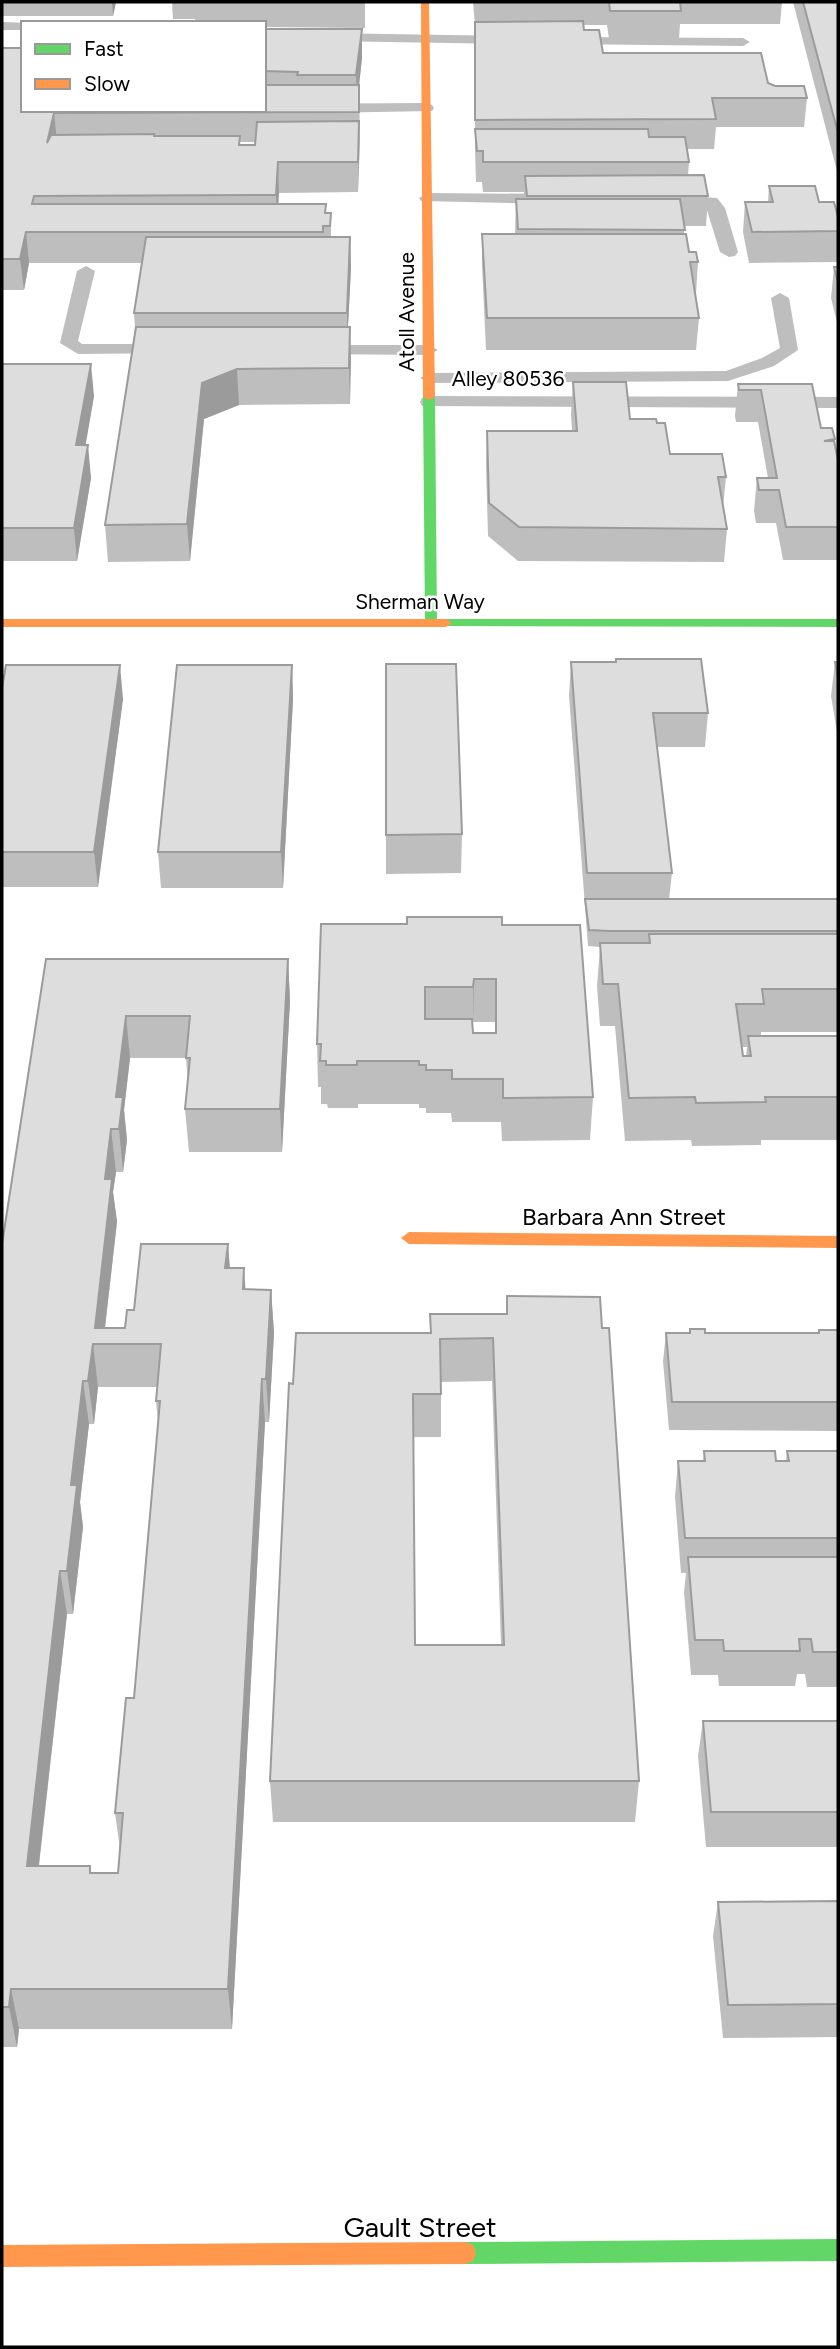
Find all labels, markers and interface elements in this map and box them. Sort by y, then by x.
legend [21,21,266,112]
text: Fast [84,36,124,61]
text: Slow [84,71,130,96]
street label: Atoll Avenue [394,252,419,372]
street label: Alley 80536 [452,366,564,391]
street label: Sherman Way [355,589,485,614]
street label: Barbara Ann Street [522,1202,726,1231]
street label: Gault Street [343,2210,497,2244]

